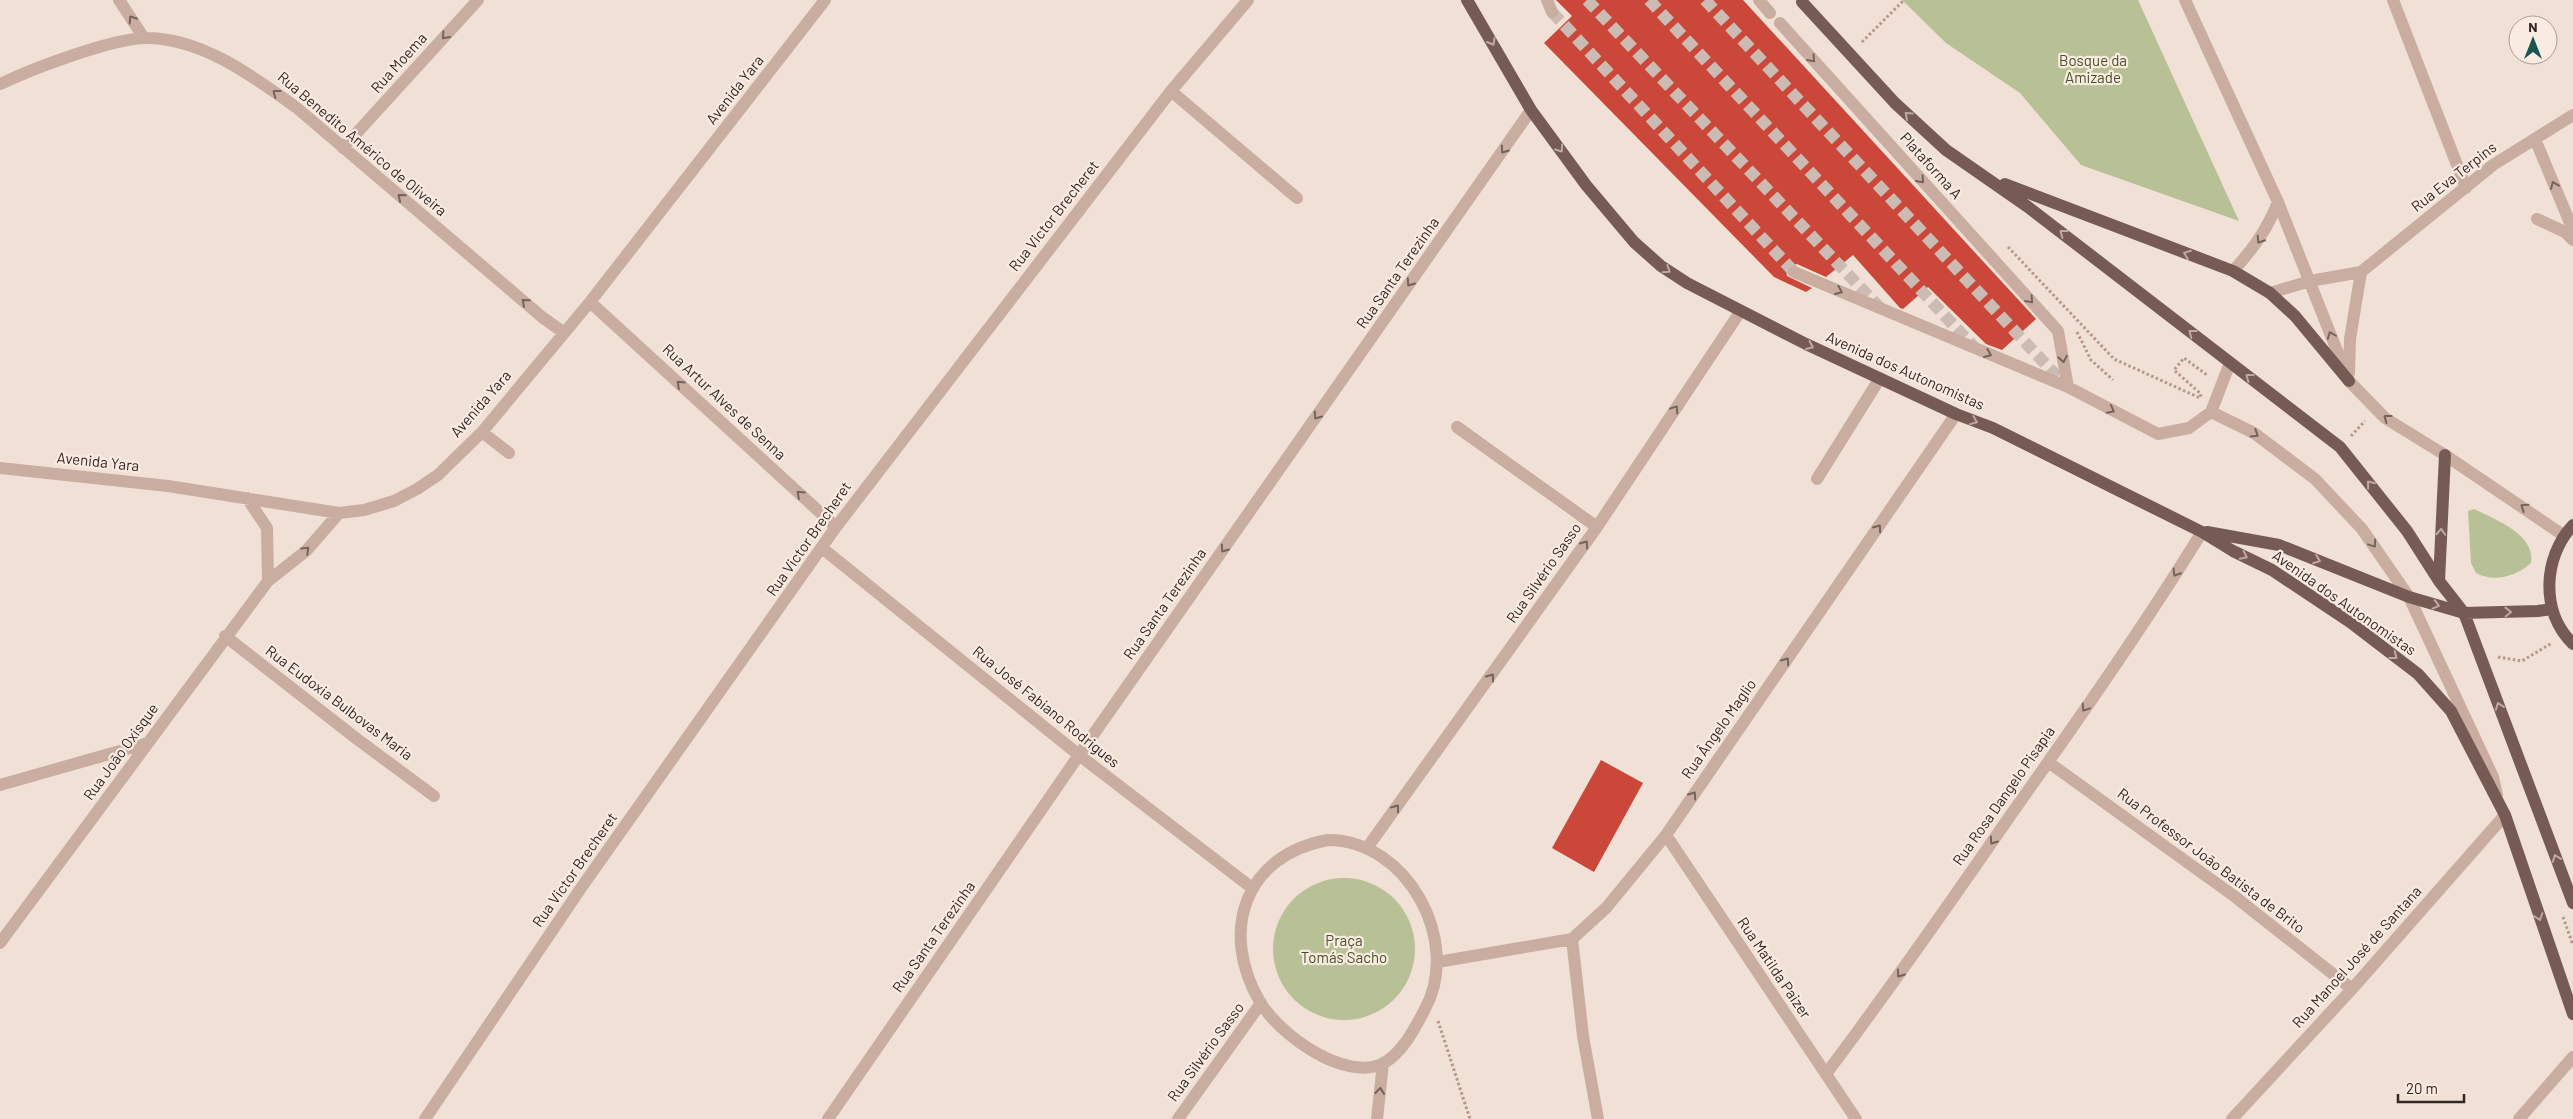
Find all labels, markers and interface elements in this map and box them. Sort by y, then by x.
one-way arrow [129,15,139,24]
north arrow [2508,15,2558,65]
text: N [2528,18,2538,35]
street label: Rua Moema [367,28,430,96]
one-way arrow [442,31,451,40]
one-way arrow [1486,37,1496,46]
street label: Avenida Yara [702,51,767,128]
park label: Bosque da Amizade [2059,51,2127,86]
one-way arrow [1806,54,1815,63]
street label: Rua Benedito Américo de Oliveira [275,67,451,219]
one-way arrow [272,90,282,99]
one-way arrow [1904,112,1913,121]
street label: Plataforma A [1897,128,1966,202]
street label: Rua Eva Terpins [2407,137,2499,215]
one-way arrow [1554,143,1563,153]
one-way arrow [1501,144,1510,154]
street label: Rua Victor Brecheret [1004,156,1102,274]
one-way arrow [1915,174,1924,183]
one-way arrow [2550,181,2561,190]
one-way arrow [398,195,407,203]
street label: Rua Santa Terezinha [1352,213,1442,332]
one-way arrow [2060,231,2069,239]
one-way arrow [2257,234,2266,243]
one-way arrow [2183,250,2192,260]
one-way arrow [1662,264,1671,273]
one-way arrow [1407,277,1416,287]
one-way arrow [1834,285,1843,295]
one-way arrow [2024,295,2033,304]
one-way arrow [522,300,531,308]
street label: Avenida dos Autonomistas [1823,327,1987,413]
one-way arrow [2189,330,2198,338]
one-way arrow [2327,331,2337,340]
street label: Rua Artur Alves de Senna [659,339,790,463]
one-way arrow [1805,340,1814,350]
one-way arrow [1984,348,1992,358]
one-way arrow [2057,355,2067,363]
street label: Avenida Yara [446,366,514,441]
one-way arrow [2245,374,2255,383]
one-way arrow [676,381,685,390]
one-way arrow [2106,404,2115,414]
one-way arrow [1669,405,1678,415]
one-way arrow [1314,410,1323,420]
one-way arrow [1969,415,1978,425]
one-way arrow [2384,415,2393,424]
one-way arrow [2249,428,2258,438]
street label: Avenida Yara [56,448,140,474]
street label: Rua Victor Brecheret [762,478,854,599]
one-way arrow [2367,481,2375,490]
one-way arrow [796,491,805,500]
one-way arrow [2520,504,2529,513]
street label: Rua Silvério Sasso [1502,519,1584,626]
one-way arrow [1872,524,1881,533]
one-way arrow [2436,528,2447,536]
one-way arrow [2367,539,2376,548]
one-way arrow [1579,540,1588,550]
one-way arrow [1221,543,1230,553]
street label: Rua Santa Terezinha [1119,544,1209,663]
street label: Avenida dos Autonomistas [2269,546,2420,659]
one-way arrow [300,547,309,556]
one-way arrow [2239,550,2248,560]
one-way arrow [2312,554,2321,564]
one-way arrow [2173,568,2183,577]
one-way arrow [2432,599,2441,610]
one-way arrow [2504,607,2512,617]
street label: Rua Eudoxia Bulbovas Maria [262,641,417,763]
street label: Rua José Fabiano Rodrigues [970,642,1124,771]
one-way arrow [2388,650,2398,659]
one-way arrow [1779,657,1789,666]
one-way arrow [1485,673,1494,682]
street label: Rua Ângelo Maglio [1677,675,1759,782]
street label: Rua João Oxisque [79,699,161,803]
one-way arrow [2082,702,2092,711]
one-way arrow [2495,702,2505,710]
street label: Rua Rosa Dangelo Pisapia [1948,722,2058,869]
street label: Rua Professor João Batista de Brito [2114,784,2309,937]
one-way arrow [1687,791,1696,801]
one-way arrow [1390,804,1399,814]
street label: Rua Victor Brecheret [528,809,620,930]
one-way arrow [1990,835,1999,845]
one-way arrow [2552,854,2562,863]
street label: Rua Santa Terezinha [888,877,978,996]
street label: Rua Manoel José de Santana [2288,882,2425,1031]
one-way arrow [2534,912,2544,920]
street label: Rua Matilda Paizer [1734,913,1816,1022]
park label: Praça Tomás Sacho [1301,931,1387,966]
one-way arrow [1897,968,1906,978]
street label: Rua Silvério Sasso [1163,998,1247,1104]
scale bar [2398,1072,2464,1104]
text: 20 m [2406,1079,2438,1097]
one-way arrow [1374,1087,1385,1095]

